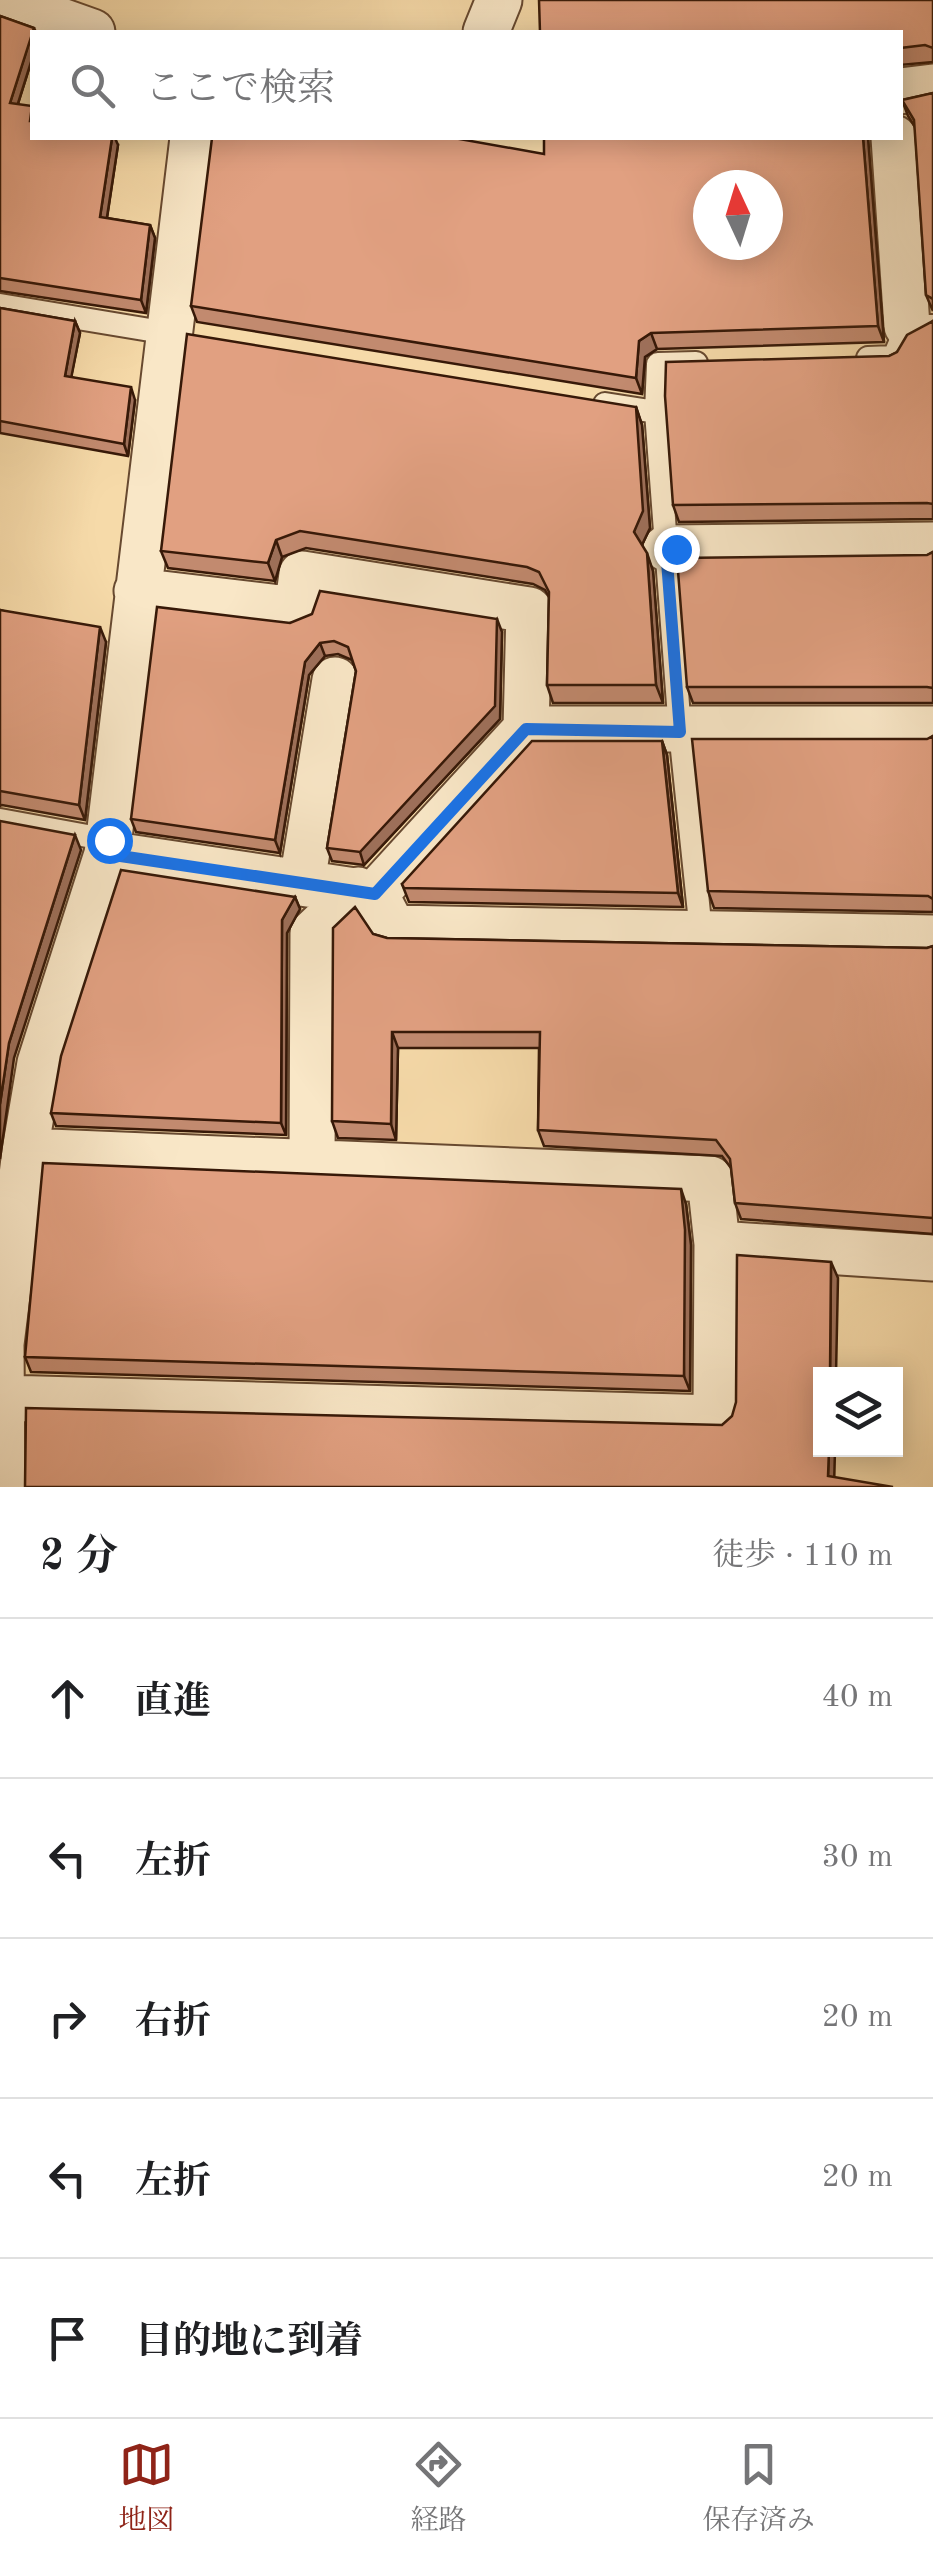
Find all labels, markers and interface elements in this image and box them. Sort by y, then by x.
search box [30,30,903,140]
icon: search [65,58,120,113]
text: ここで検索 [145,71,335,109]
north arrow [693,170,783,260]
route end [654,527,700,573]
route start [87,818,133,864]
map controls [813,1367,903,1457]
button: layers [813,1367,903,1457]
text: 2 分 [40,1537,118,1579]
text: 徒歩 · 110 m [712,1541,893,1573]
icon: ahead [40,1671,95,1726]
text: 40 m [822,1682,893,1714]
text: 直進 [135,1684,211,1722]
icon: left [40,1831,95,1886]
text: 30 m [822,1842,893,1874]
text: 左折 [135,1844,211,1882]
icon: right [40,1991,95,2046]
text: 20 m [822,2002,893,2034]
text: 右折 [135,2004,211,2042]
icon: left [40,2151,95,2206]
text: 20 m [822,2162,893,2194]
text: 左折 [135,2164,211,2202]
icon: arrive [40,2311,95,2366]
text: 目的地に到着 [135,2324,363,2362]
tab: 地図 [118,2437,174,2540]
tab: 経路 [410,2437,467,2540]
tab: 保存済み [703,2437,815,2540]

